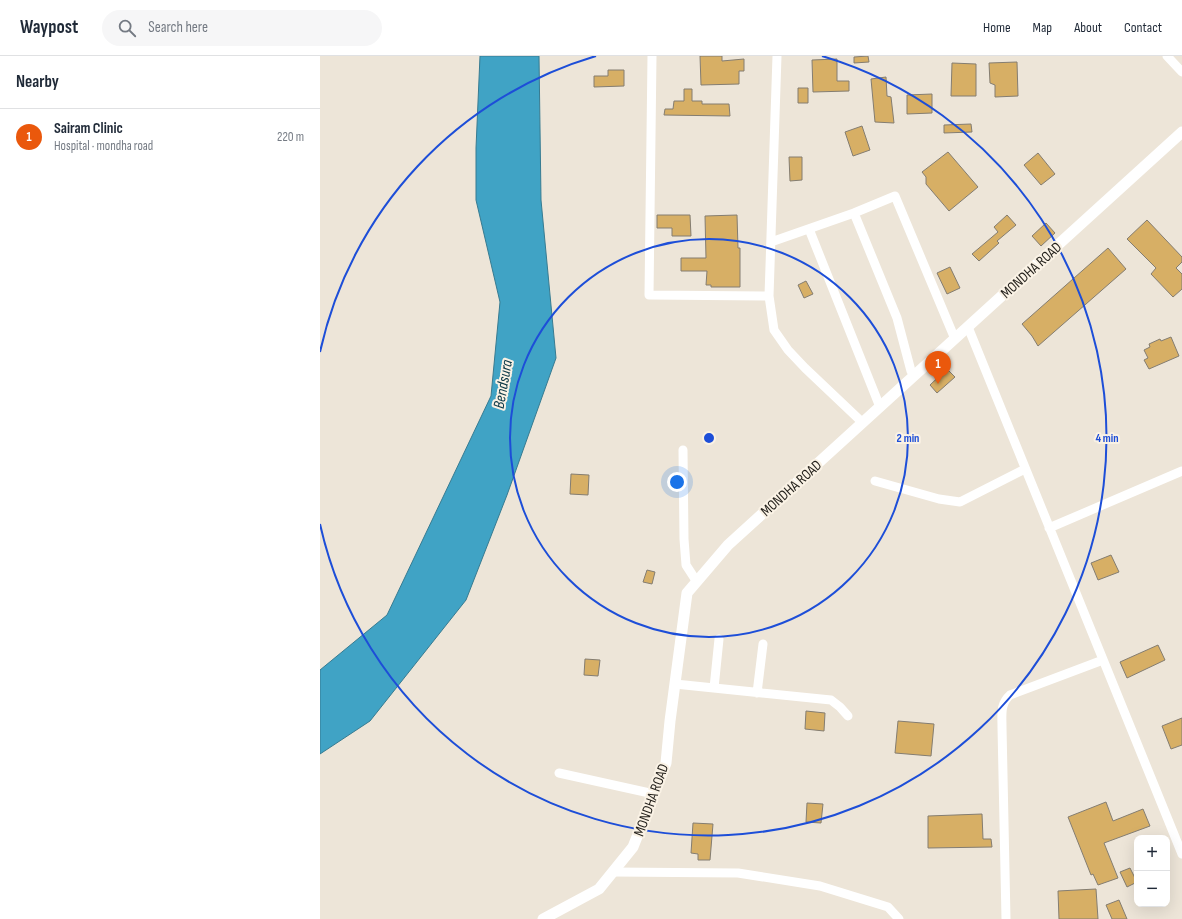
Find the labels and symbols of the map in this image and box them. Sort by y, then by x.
street label: MONDHA ROAD [997,238,1066,303]
pin: 1 [925,351,951,384]
water label: Bendsura [490,358,517,410]
centre of rings [702,431,716,445]
text: 2 min [897,431,919,446]
text: 4 min [1095,431,1119,446]
street label: MONDHA ROAD [757,456,826,521]
your location [667,472,687,492]
street label: MONDHA ROAD [630,761,673,839]

